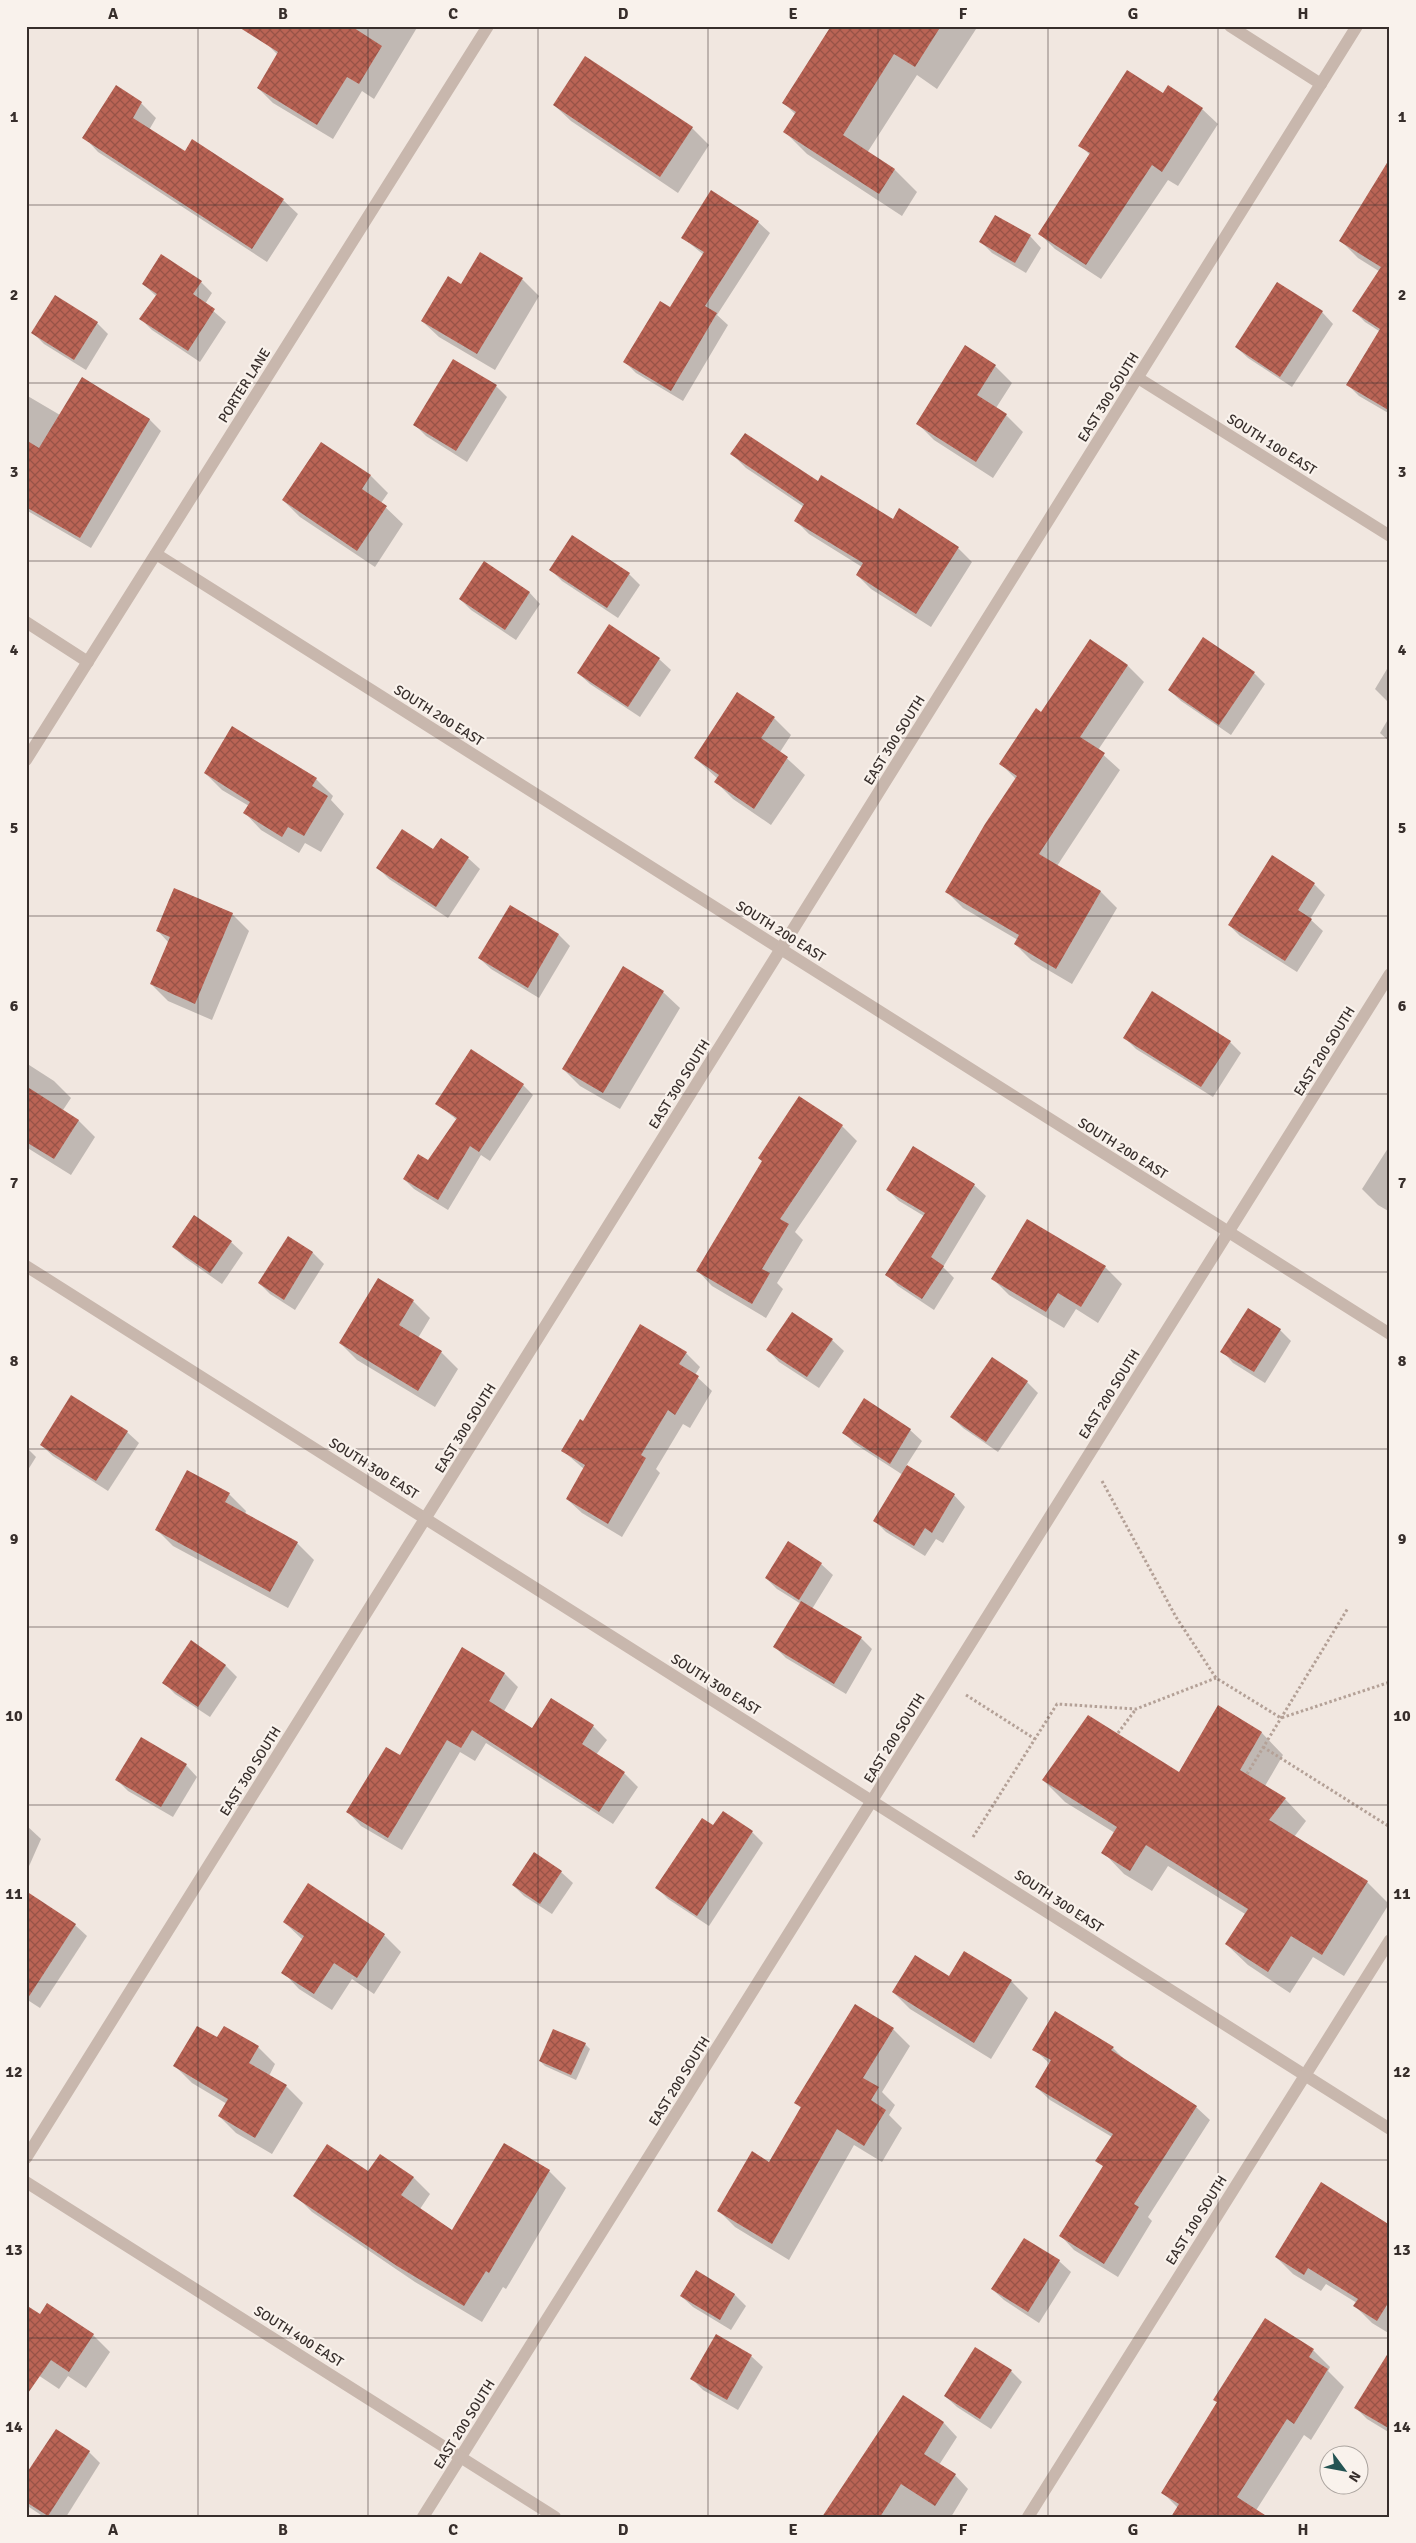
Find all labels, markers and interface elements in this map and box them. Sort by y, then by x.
text: A [108,4,119,24]
text: B [278,4,288,24]
text: C [448,4,458,24]
text: D [618,4,629,24]
text: E [788,4,798,24]
text: F [959,4,968,24]
text: G [1128,4,1138,24]
text: H [1298,4,1308,24]
text: 1 [10,107,19,127]
text: 1 [1398,107,1407,127]
text: 2 [10,285,18,305]
text: 2 [1398,285,1406,305]
street label: PORTER LANE [215,345,274,426]
street label: EAST 300 SOUTH [1074,349,1143,445]
street label: SOUTH 100 EAST [1224,410,1320,479]
text: 3 [10,462,18,482]
text: 3 [1398,462,1406,482]
text: 4 [10,640,19,660]
text: 4 [1398,640,1407,660]
street label: SOUTH 200 EAST [391,681,487,750]
street label: EAST 300 SOUTH [860,692,929,788]
text: 5 [10,818,18,838]
text: 5 [1398,818,1406,838]
street label: SOUTH 200 EAST [733,897,829,966]
text: 6 [10,996,19,1016]
text: 6 [1398,996,1407,1016]
street label: EAST 200 SOUTH [1290,1003,1359,1099]
street label: EAST 300 SOUTH [645,1036,714,1132]
street label: SOUTH 200 EAST [1075,1114,1171,1183]
text: 7 [10,1173,19,1193]
text: 7 [1398,1173,1407,1193]
street label: EAST 200 SOUTH [1075,1346,1144,1442]
text: 8 [10,1351,19,1371]
text: 8 [1398,1351,1407,1371]
street label: EAST 300 SOUTH [431,1380,500,1476]
street label: SOUTH 300 EAST [326,1434,422,1503]
text: 9 [10,1529,19,1549]
text: 9 [1398,1529,1407,1549]
street label: SOUTH 300 EAST [668,1650,764,1719]
street label: EAST 200 SOUTH [860,1690,929,1786]
text: 10 [5,1706,23,1726]
text: 10 [1393,1706,1411,1726]
street label: EAST 300 SOUTH [216,1723,285,1819]
street label: SOUTH 300 EAST [1011,1866,1106,1936]
text: 11 [5,1884,23,1904]
text: 11 [1393,1884,1411,1904]
street label: EAST 200 SOUTH [645,2033,714,2129]
text: 12 [5,2062,23,2082]
text: 12 [1393,2062,1411,2082]
street label: EAST 100 SOUTH [1162,2172,1231,2268]
text: 13 [5,2240,23,2260]
text: 13 [1393,2240,1411,2260]
street label: SOUTH 400 EAST [251,2302,347,2371]
street label: EAST 200 SOUTH [430,2376,499,2472]
text: 14 [5,2417,23,2437]
text: 14 [1393,2417,1411,2437]
north arrow [1318,2446,1368,2496]
text: N [1345,2468,1364,2485]
text: A [108,2520,119,2540]
text: B [278,2520,288,2540]
text: C [448,2520,458,2540]
text: D [618,2520,629,2540]
text: E [788,2520,798,2540]
text: F [959,2520,968,2540]
text: G [1128,2520,1138,2540]
text: H [1298,2520,1308,2540]

